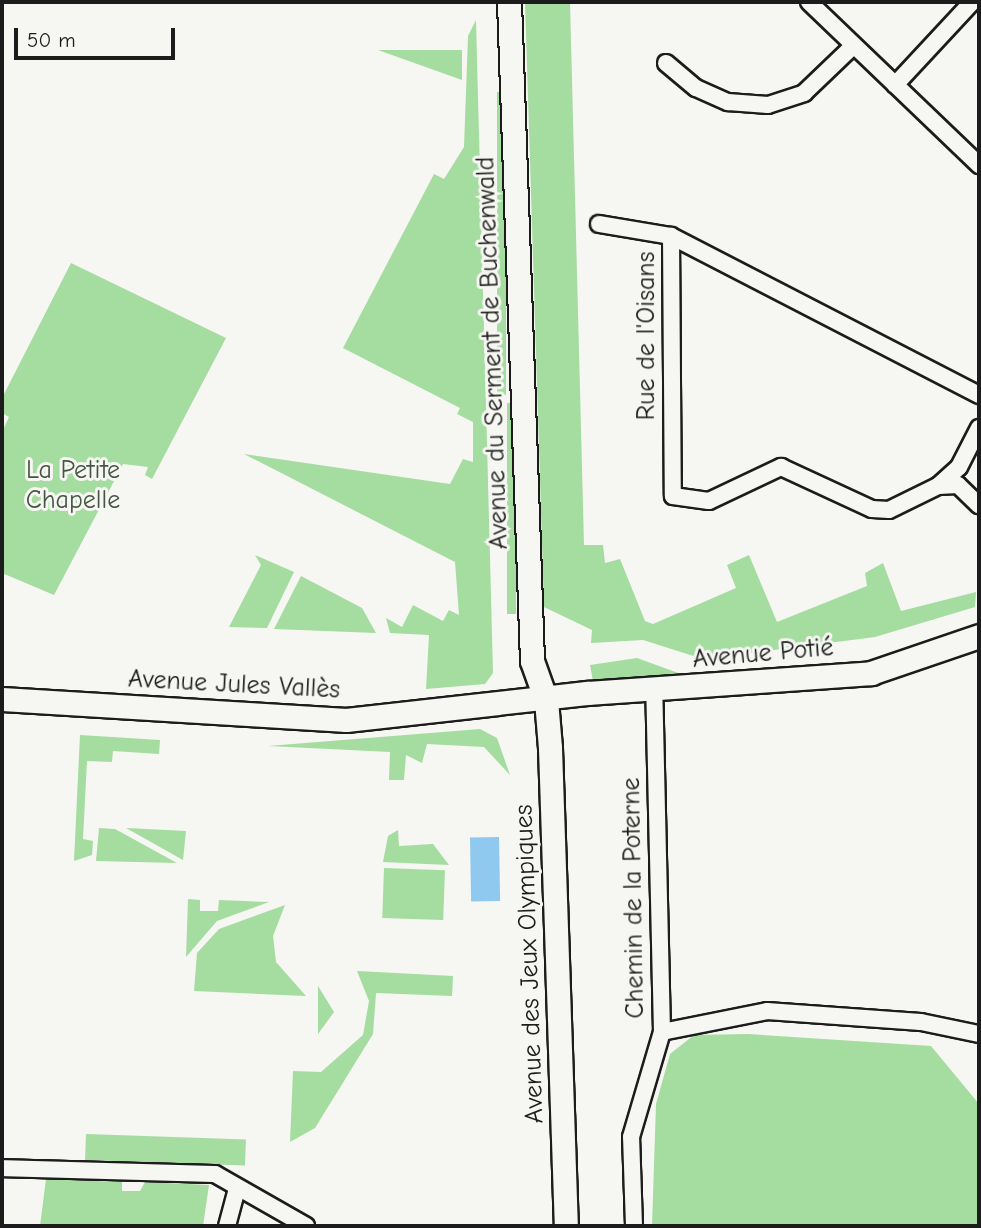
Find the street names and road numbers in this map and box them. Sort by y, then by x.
street label: Avenue du Serment de Buchenwald [471,156,515,550]
street label: Rue de l'Oisans [631,252,663,420]
street label: Avenue Potié [691,632,835,676]
street label: Avenue Jules Vallès [127,664,341,706]
street label: Chemin de la Poterne [616,777,652,1019]
street label: Avenue des Jeux Olympiques [509,804,551,1124]

